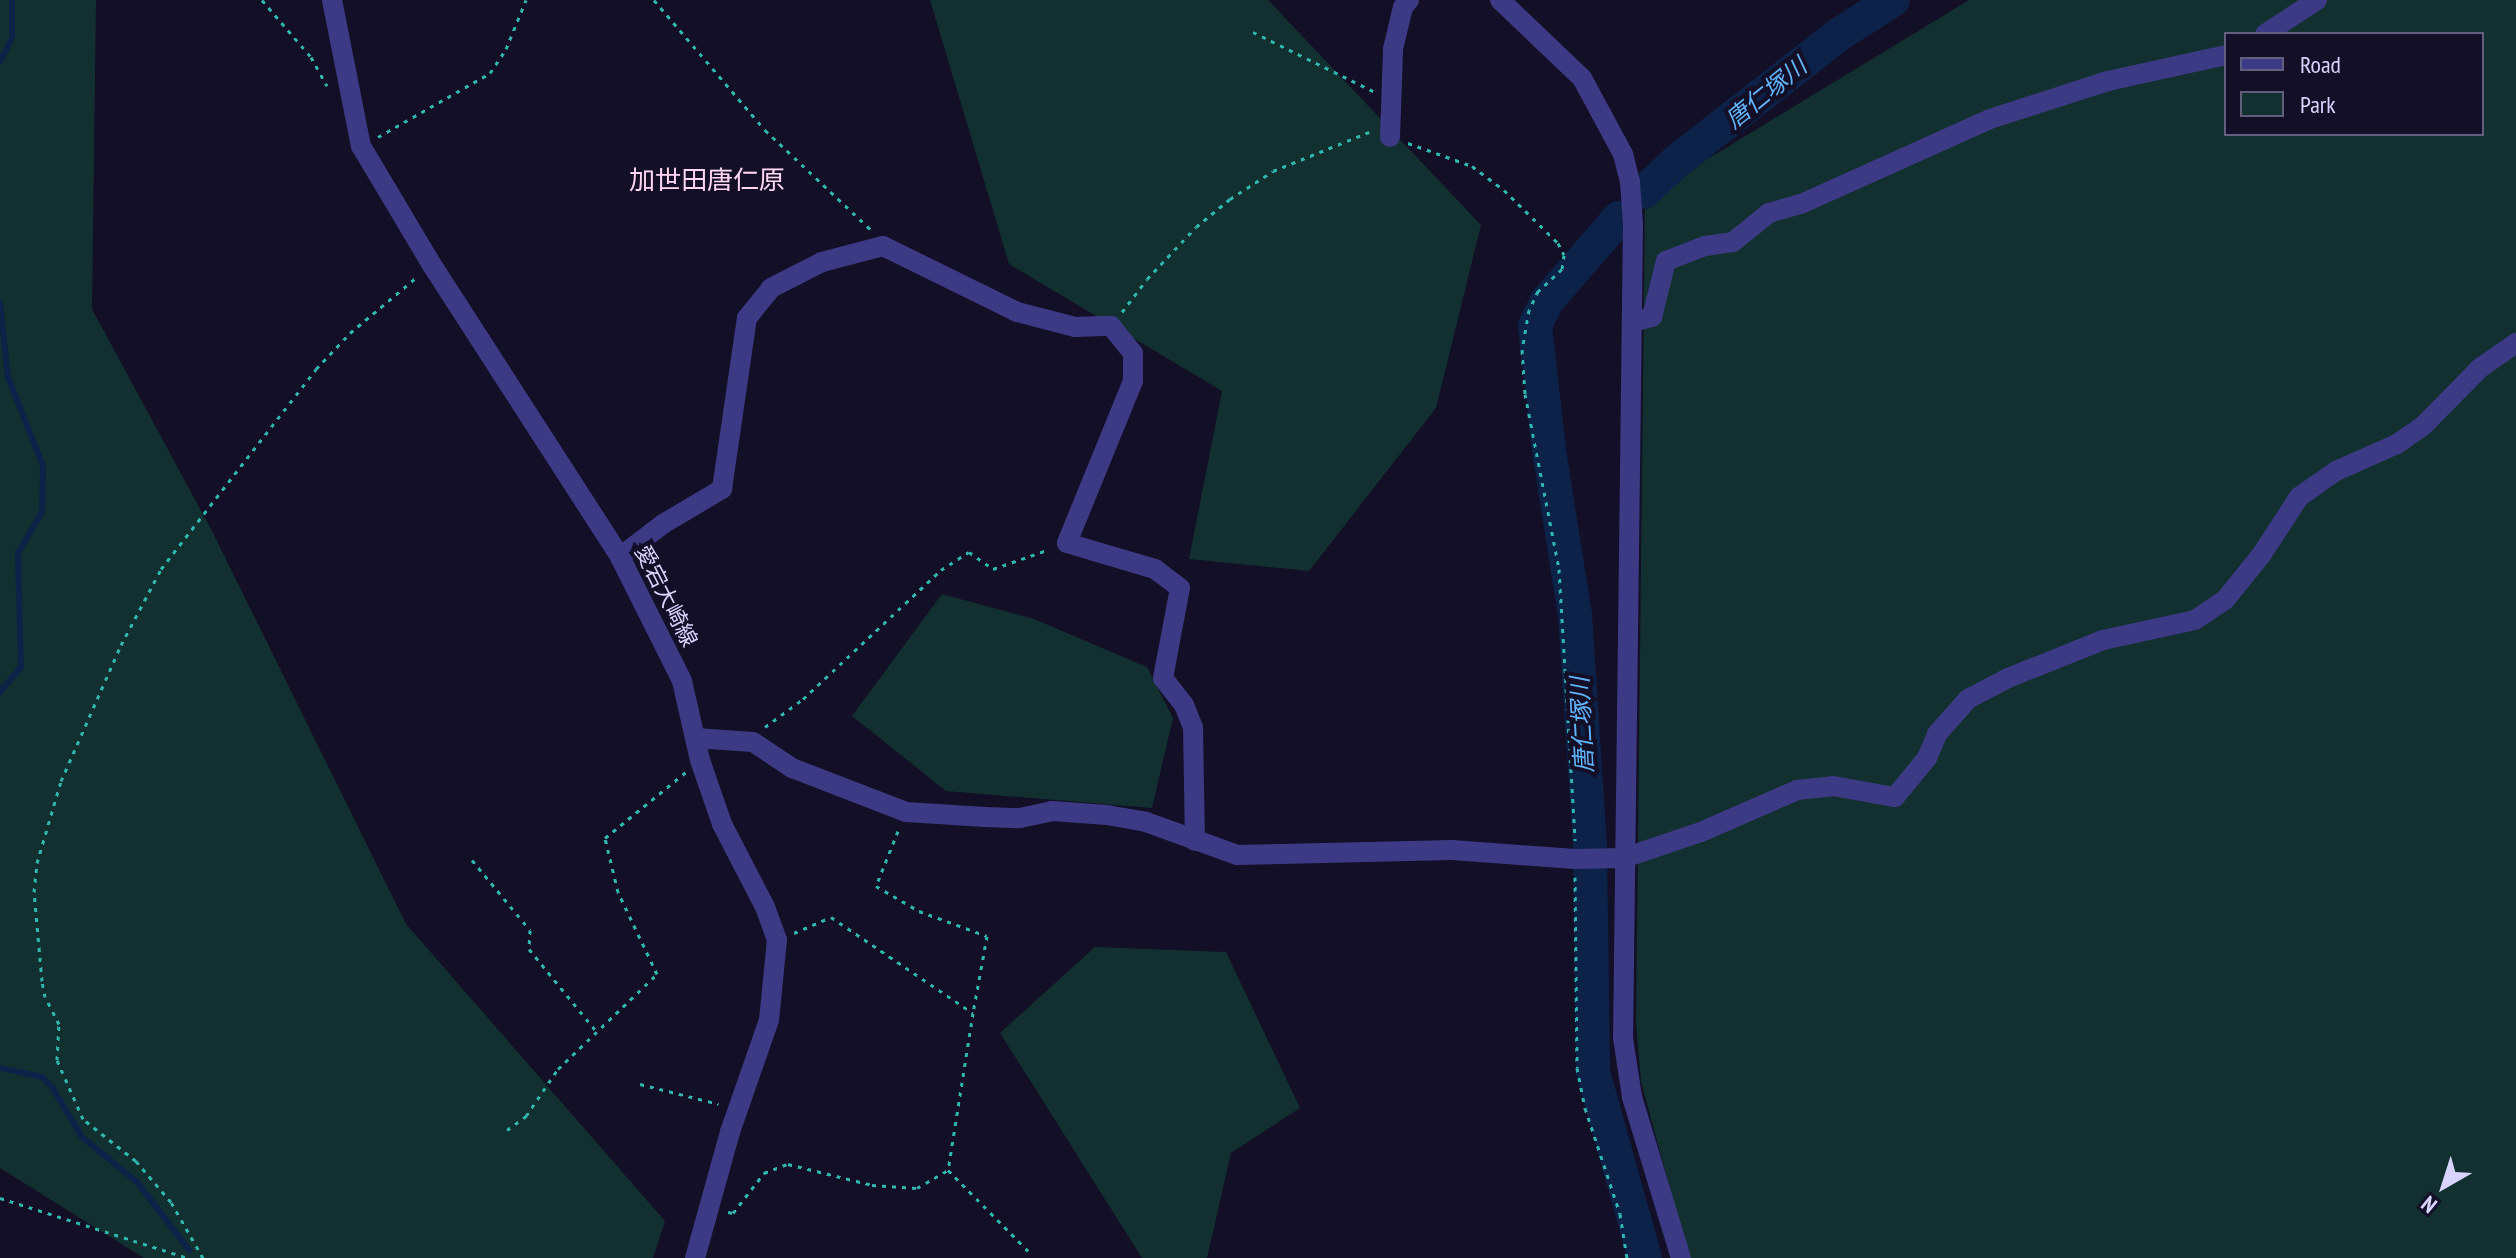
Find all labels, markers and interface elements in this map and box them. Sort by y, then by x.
legend [2224,32,2484,136]
text: Road [2300,49,2341,80]
water label: 唐仁塚川 [1720,52,1812,134]
text: Park [2300,89,2336,120]
district label: 加世田唐仁原 [629,164,785,196]
street label: 愛宕大崎線 [629,541,703,651]
water label: 唐仁塚川 [1565,676,1599,774]
north arrow [2404,1146,2484,1226]
text: N [2415,1190,2442,1219]

